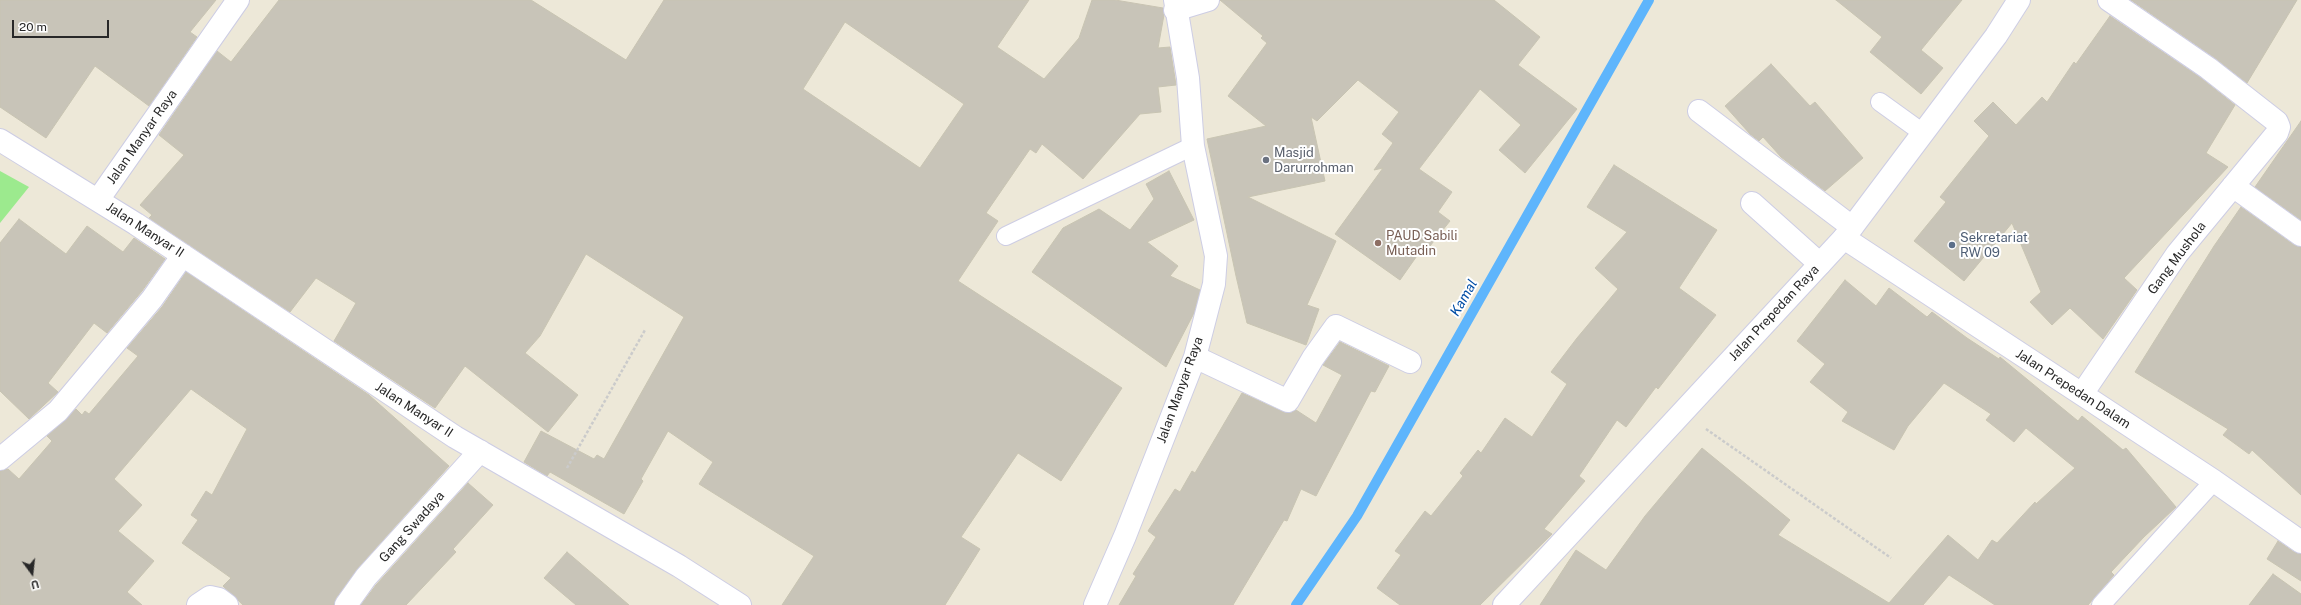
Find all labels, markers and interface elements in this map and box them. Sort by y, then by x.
scale bar [14,12,111,38]
text: 20 m [19,20,47,34]
street label: Jalan Manyar Raya [104,87,180,187]
place label: Masjid Darurrohman [1274,145,1354,176]
marker: Masjid Darurrohman [1261,155,1271,165]
street label: Jalan Manyar II [103,199,187,261]
street label: Gang Mushola [2145,219,2209,297]
place label: PAUD Sabili Mutadin [1386,228,1458,259]
place label: Sekretariat RW 09 [1960,230,2028,261]
marker: PAUD Sabili Mutadin [1373,238,1383,248]
marker: Sekretariat RW 09 [1947,240,1957,250]
street label: Jalan Prepedan Raya [1726,262,1822,364]
water label: Kamal [1447,277,1481,319]
street label: Jalan Manyar Raya [1154,335,1206,445]
street label: Jalan Prepedan Dalam [2013,346,2133,432]
street label: Jalan Manyar II [372,379,456,441]
street label: Gang Swadaya [376,488,448,566]
north arrow [12,553,52,593]
text: U [30,578,41,591]

